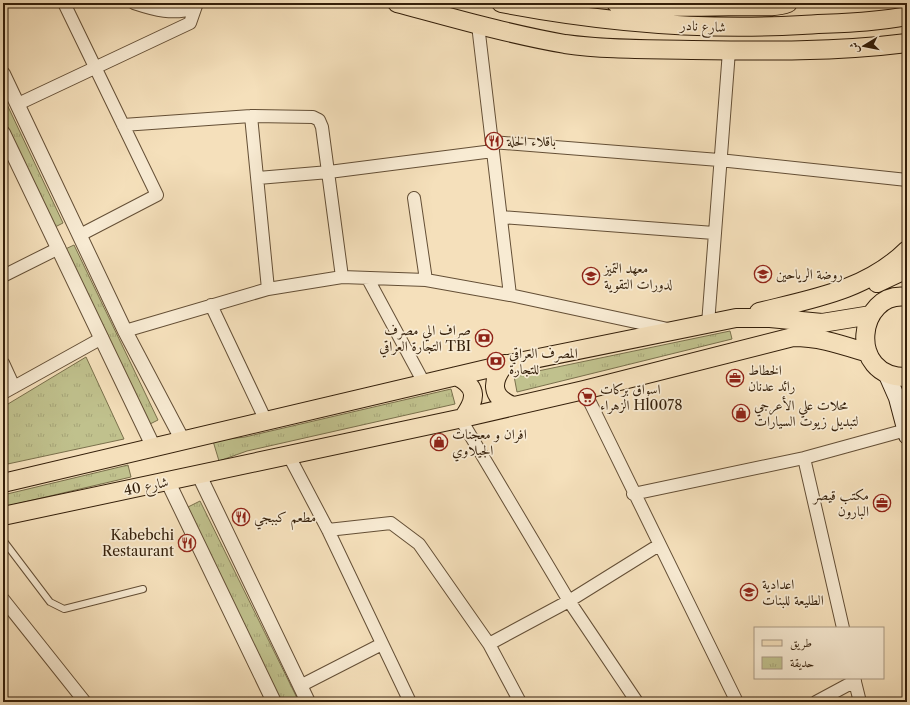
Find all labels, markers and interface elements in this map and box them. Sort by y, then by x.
street label: شارع نادر [678,16,726,39]
north arrow [844,26,884,66]
text: ش [846,41,862,54]
restaurant icon: باقلاء الحلة [484,131,504,151]
place label: باقلاء الحلة [506,132,556,150]
place label: معهد التميز لدورات التقوية [602,259,672,293]
school or university icon: روضة الرياحين [753,264,773,284]
place label: روضة الرياحين [776,265,843,283]
school or university icon: معهد التميز لدورات التقوية [581,266,601,286]
place label: صراف الي مصرف التجارة العراقي TBI [379,321,471,358]
bank icon: صراف الي مصرف التجارة العراقي TBI [474,328,494,348]
place label: المصرف العراقي للتجارة [509,344,578,378]
bank icon: المصرف العراقي للتجارة [486,351,506,371]
place label: الخطاط رائد عدنان [748,361,795,395]
office icon: الخطاط رائد عدنان [725,368,745,388]
place label: اسواق بركات الزهراء Hl0078 [600,380,682,414]
supermarket icon: اسواق بركات الزهراء Hl0078 [577,387,597,407]
place label: محلات علي الأعرجي لتبديل زيوت السيارات [754,395,858,432]
shop icon: محلات علي الأعرجي لتبديل زيوت السيارات [731,403,751,423]
place label: افران و معجنات الجيلاوي [452,425,527,462]
shop icon: افران و معجنات الجيلاوي [429,432,449,452]
street label: شارع 40 [122,473,171,502]
place label: مكتب قيصر البارون [811,486,869,520]
office icon: مكتب قيصر البارون [872,493,892,513]
restaurant icon: مطعم كببجي [231,507,251,527]
place label: مطعم كببجي [254,508,316,531]
place label: Kabebchi Restaurant [102,526,174,560]
restaurant icon: Kabebchi Restaurant [177,533,197,553]
place label: اعدادية الطليعة للبنات [762,575,824,609]
school or university icon: اعدادية الطليعة للبنات [739,582,759,602]
legend [754,627,884,679]
text: طريق [790,635,812,651]
text: حديقة [790,655,814,671]

